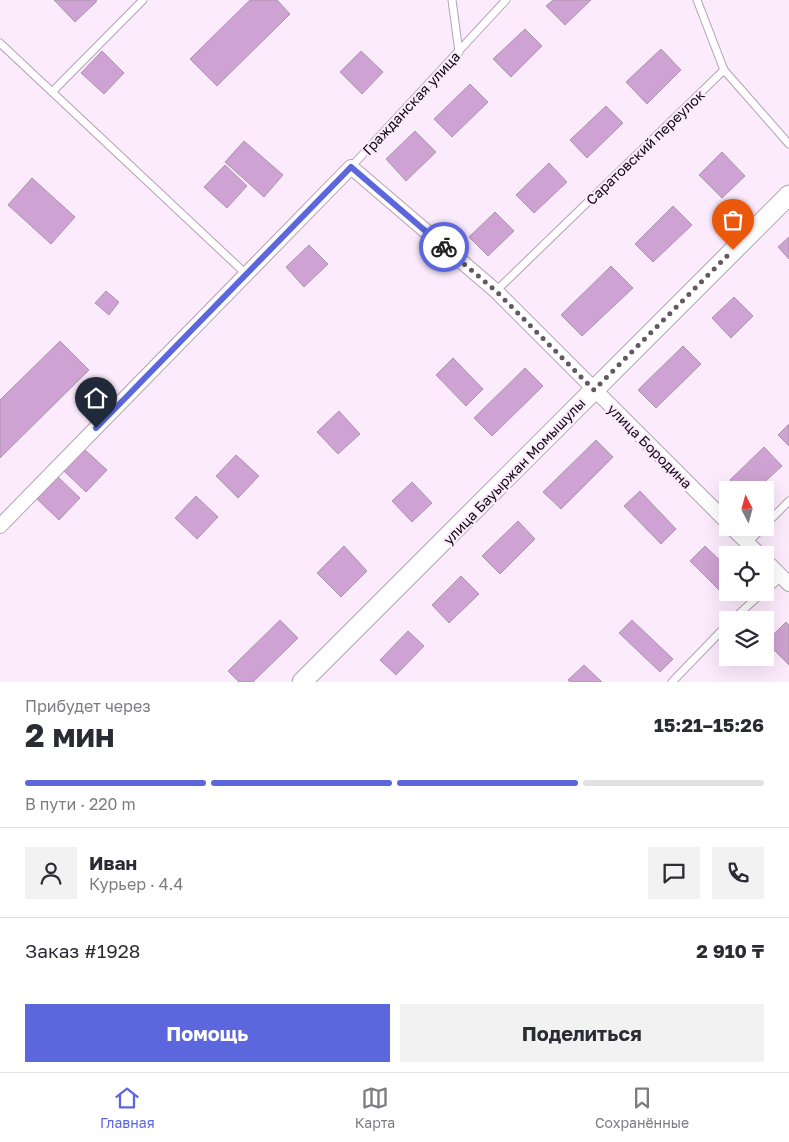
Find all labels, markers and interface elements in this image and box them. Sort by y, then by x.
street label: Гражданская улица [359,48,463,158]
street label: Саратовский переулок [582,86,708,208]
pin [712,199,754,250]
icon: bag [719,206,747,234]
courier [419,222,469,272]
icon: bike [430,233,458,261]
pin [75,377,117,428]
icon: home [82,384,110,412]
street label: улица Бауыржан Момышулы [439,394,589,548]
street label: улица Бородина [604,400,696,492]
north arrow [719,481,774,536]
map controls [719,481,774,666]
button: locate [719,546,774,601]
button: layers [719,611,774,666]
text: Прибудет через [25,696,151,716]
text: 15:21–15:26 [654,713,764,736]
text: 2 мин [25,716,115,754]
text: В пути · 220 m [25,794,136,814]
button: person [25,847,77,899]
button: chat [648,847,700,899]
button: phone [712,847,764,899]
text: Иван [89,851,137,874]
text: Курьер · 4.4 [89,874,183,894]
text: Заказ #1928 [25,939,140,962]
text: 2 910 ₸ [696,939,764,962]
button: Помощь [25,1004,390,1062]
button: Поделиться [400,1004,764,1062]
tab: Главная [100,1084,155,1131]
tab: Карта [355,1084,395,1131]
tab: Сохранённые [595,1084,689,1131]

